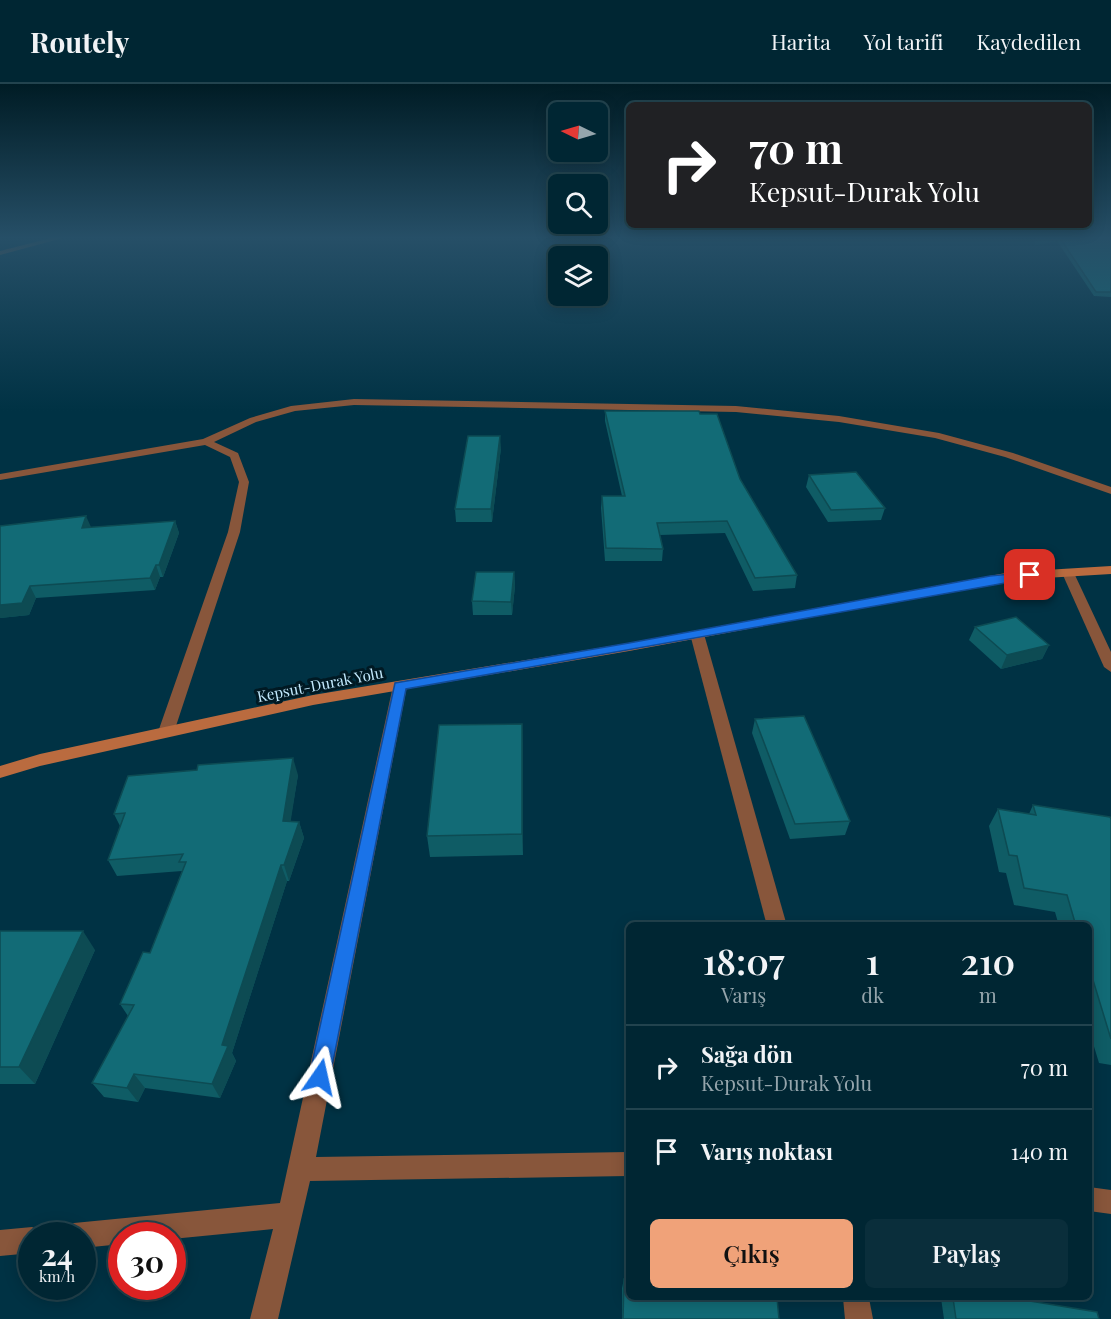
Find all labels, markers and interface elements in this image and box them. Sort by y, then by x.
text: Routely [30,23,129,60]
text: Harita [771,27,831,55]
text: Yol tarifi [864,27,943,55]
text: Kaydedilen [976,27,1081,55]
north arrow [548,102,608,162]
map controls [548,102,608,306]
text: 70 m [749,119,843,175]
icon: right [650,126,728,204]
text: Kepsut-Durak Yolu [749,173,980,209]
button: search [548,174,608,234]
button: layers [548,246,608,306]
pin [1004,549,1055,600]
icon: arrive [1013,558,1046,591]
street label: Kepsut-Durak Yolu [255,662,385,706]
text: 18:07 [703,936,785,984]
text: 1 [866,936,879,984]
text: 210 [961,936,1015,984]
text: Varış [721,981,766,1008]
text: dk [861,981,884,1008]
text: m [979,981,997,1008]
text: Sağa dön [701,1039,793,1069]
position arrow [288,1045,352,1109]
icon: right [650,1051,683,1084]
text: 70 m [1021,1052,1068,1082]
text: Kepsut-Durak Yolu [701,1069,872,1096]
icon: arrive [650,1135,683,1168]
text: Varış noktası [701,1136,833,1166]
text: 140 m [1011,1136,1068,1166]
button: Çıkış [650,1219,853,1288]
button: Paylaş [865,1219,1068,1288]
speed limit sign: 30 [108,1222,186,1300]
text: 24 [41,1234,73,1274]
text: km/h [39,1266,75,1286]

